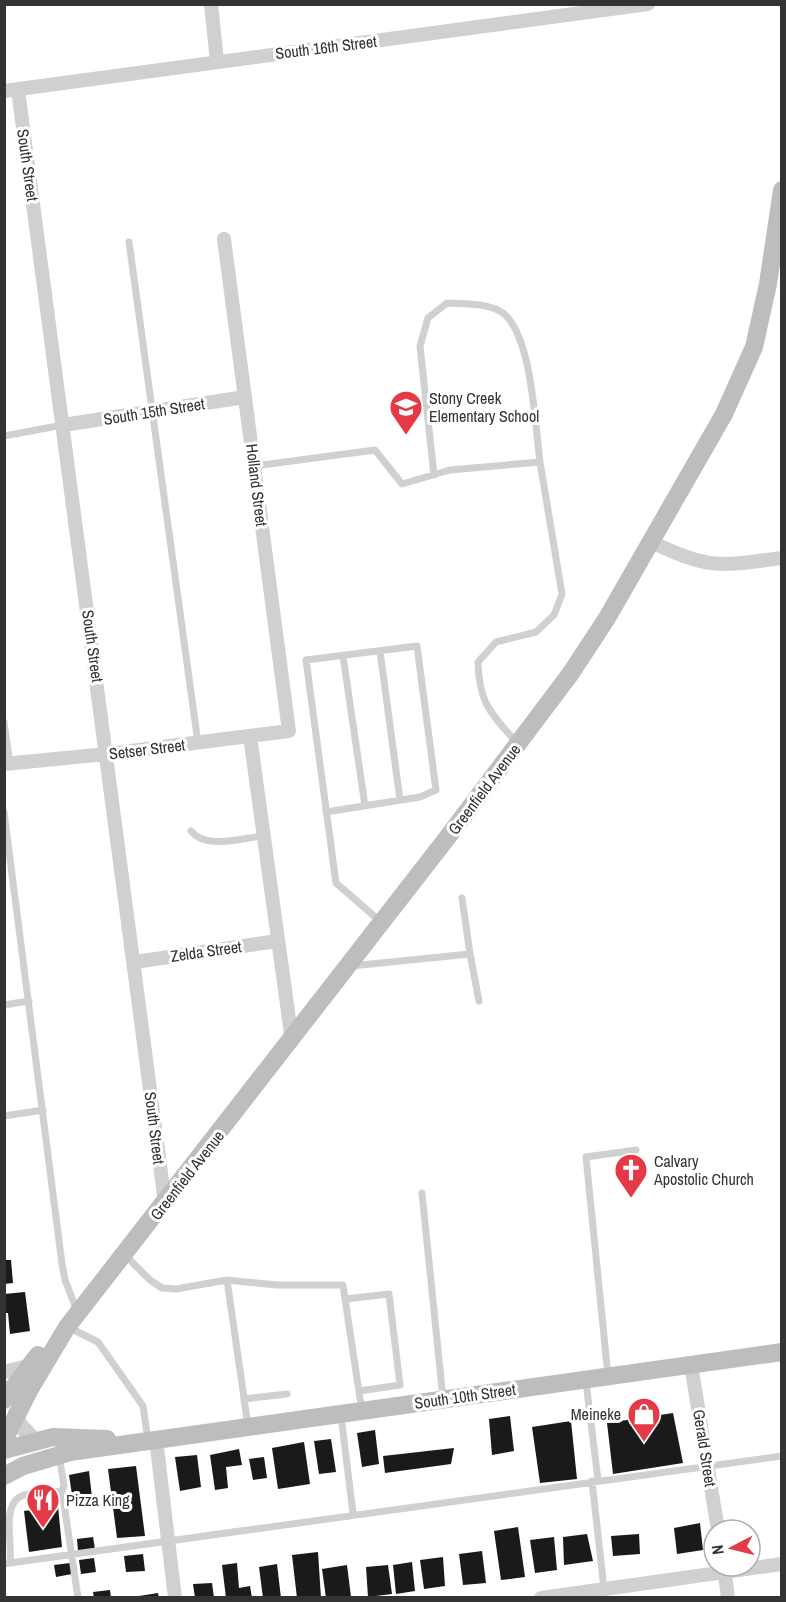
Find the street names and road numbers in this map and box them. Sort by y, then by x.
street label: South 16th Street [274,30,378,64]
street label: South Street [12,127,44,203]
street label: South 15th Street [102,392,206,430]
street label: Holland Street [241,442,273,528]
street label: South Street [77,608,109,684]
street label: Setser Street [108,733,187,765]
street label: Greenfield Avenue [443,739,525,839]
street label: Zelda Street [169,935,243,967]
street label: South Street [140,1090,170,1166]
street label: Greenfield Avenue [145,1125,229,1225]
street label: South 10th Street [413,1378,517,1414]
street label: Gerald Street [688,1408,722,1489]

